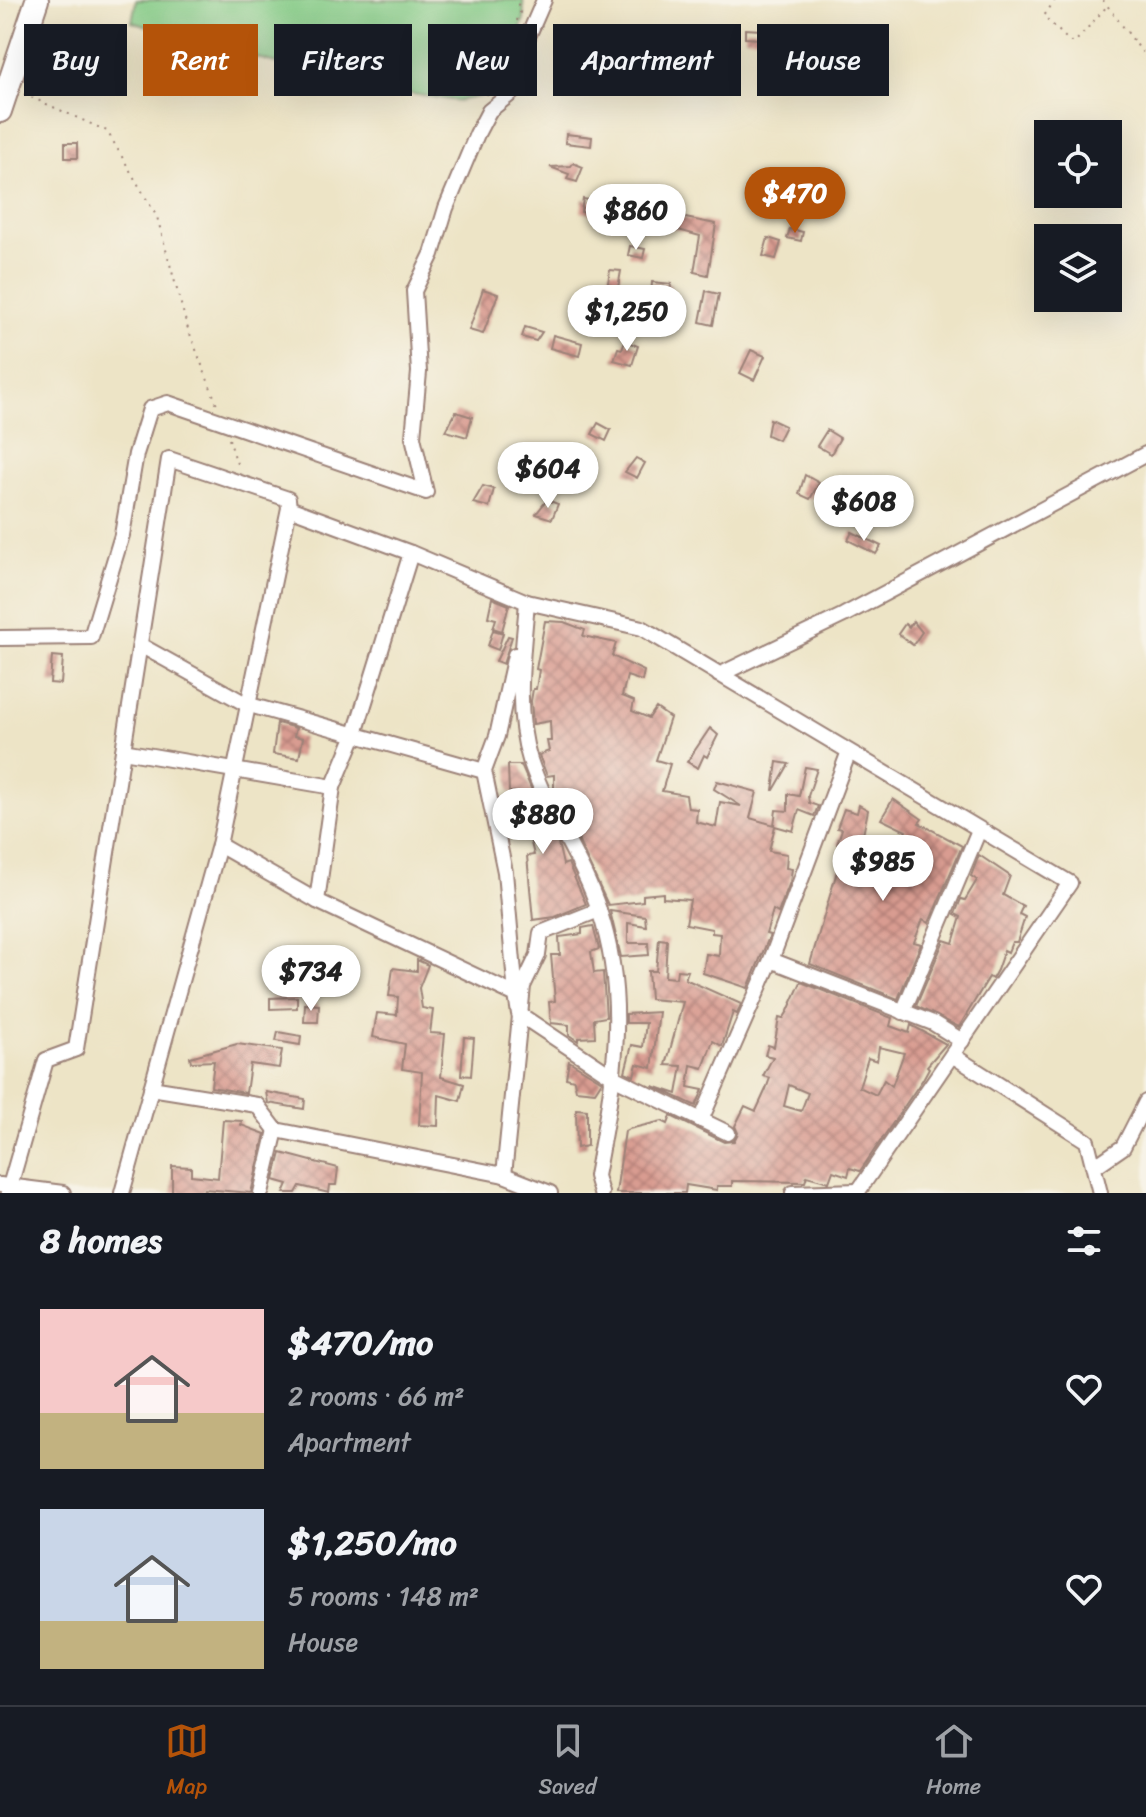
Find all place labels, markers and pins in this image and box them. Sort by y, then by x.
pin: $470 [748,167,842,235]
pin: $860 [589,184,683,252]
pin: $1,250 [562,285,692,353]
pin: $604 [501,442,595,510]
pin: $608 [817,475,911,543]
pin: $880 [496,788,590,856]
pin: $985 [836,835,930,903]
pin: $734 [264,945,358,1013]

